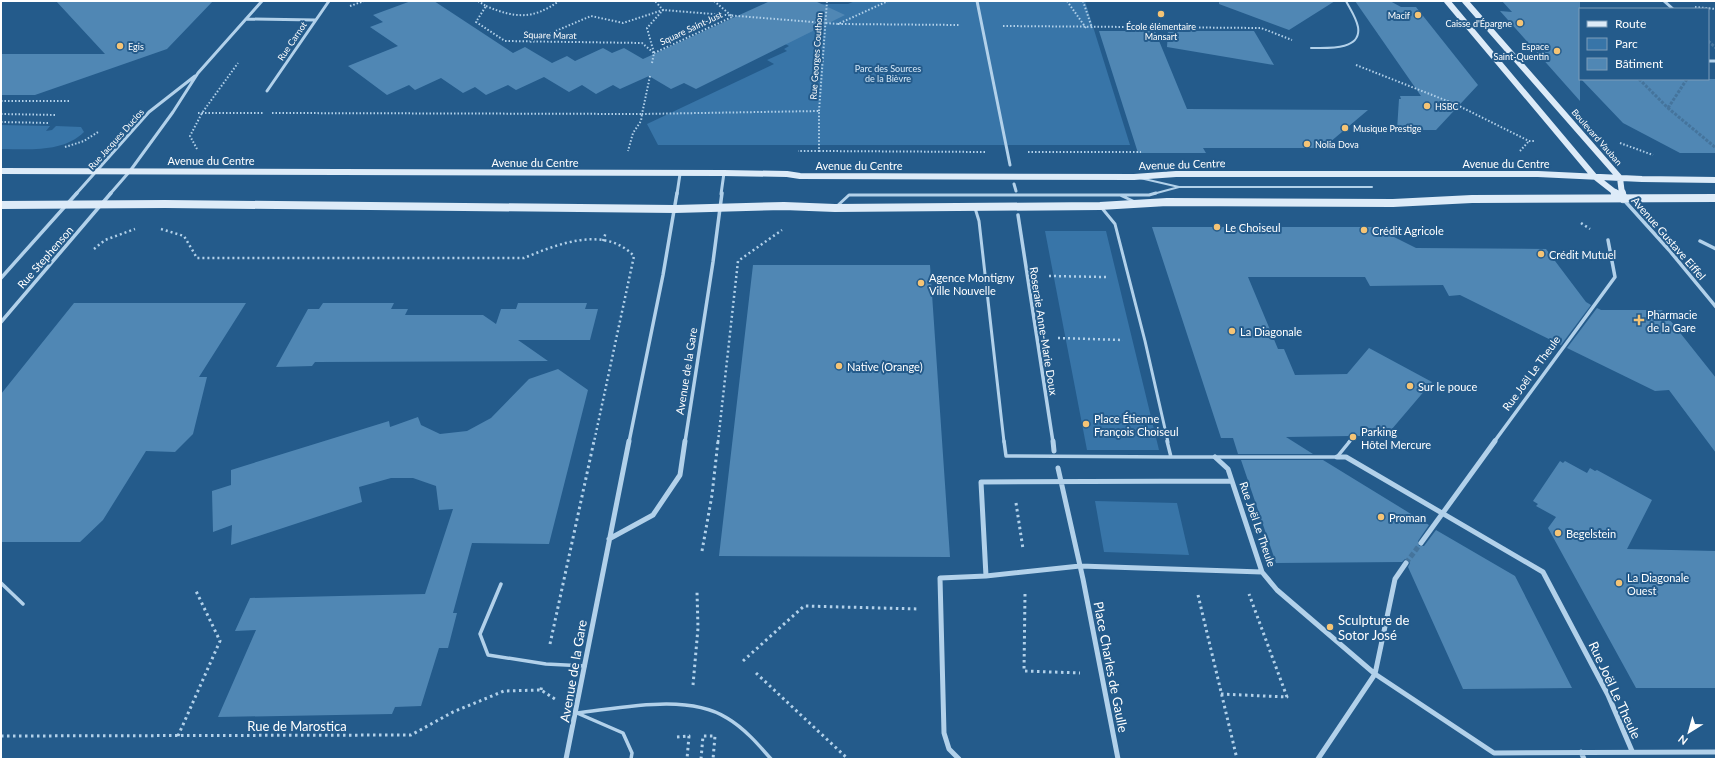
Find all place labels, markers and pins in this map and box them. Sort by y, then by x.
marker: École élémentaire Mansart [1156,9,1166,19]
place label: Macif [1388,10,1411,21]
marker: Macif [1413,10,1423,20]
place label: Caisse d'Épargne [1445,18,1512,29]
marker: Caisse d'Épargne [1515,18,1525,28]
place label: École élémentaire Mansart [1126,21,1196,42]
marker: Egis [115,41,125,51]
place label: Egis [128,41,144,52]
place label: Espace Saint-Quentin [1494,41,1549,62]
marker: Espace Saint-Quentin [1552,46,1562,56]
marker: HSBC [1422,101,1432,111]
place label: HSBC [1435,101,1459,112]
marker: Musique Prestige [1340,123,1350,133]
place label: Musique Prestige [1353,123,1422,134]
marker: Nolia Dova [1302,139,1312,149]
place label: Nolia Dova [1315,139,1359,150]
place label: Le Choiseul [1225,221,1281,234]
marker: Le Choiseul [1212,222,1222,232]
place label: Crédit Agricole [1372,224,1444,237]
marker: Crédit Agricole [1359,225,1369,235]
place label: Crédit Mutuel [1549,248,1616,261]
marker: Crédit Mutuel [1536,249,1546,259]
place label: Agence Montigny Ville Nouvelle [929,271,1015,297]
marker: Agence Montigny Ville Nouvelle [916,278,926,288]
place label: Pharmacie de la Gare [1647,308,1698,334]
marker: Pharmacie de la Gare [1634,315,1644,325]
place label: La Diagonale [1240,325,1302,338]
marker: La Diagonale [1227,326,1237,336]
place label: Native (Orange) [847,360,923,373]
marker: Native (Orange) [834,361,844,371]
place label: Sur le pouce [1418,380,1477,393]
marker: Sur le pouce [1405,381,1415,391]
place label: Place Étienne François Choiseul [1094,412,1179,438]
marker: Place Étienne François Choiseul [1081,419,1091,429]
place label: Parking Hôtel Mercure [1361,425,1431,451]
marker: Parking Hôtel Mercure [1348,432,1358,442]
place label: Proman [1389,511,1426,524]
marker: Proman [1376,512,1386,522]
place label: Begelstein [1566,527,1616,540]
marker: Begelstein [1553,528,1563,538]
place label: La Diagonale Ouest [1627,571,1689,597]
marker: La Diagonale Ouest [1614,578,1624,588]
place label: Sculpture de Sotor José [1338,612,1410,643]
marker: Sculpture de Sotor José [1325,622,1335,632]

